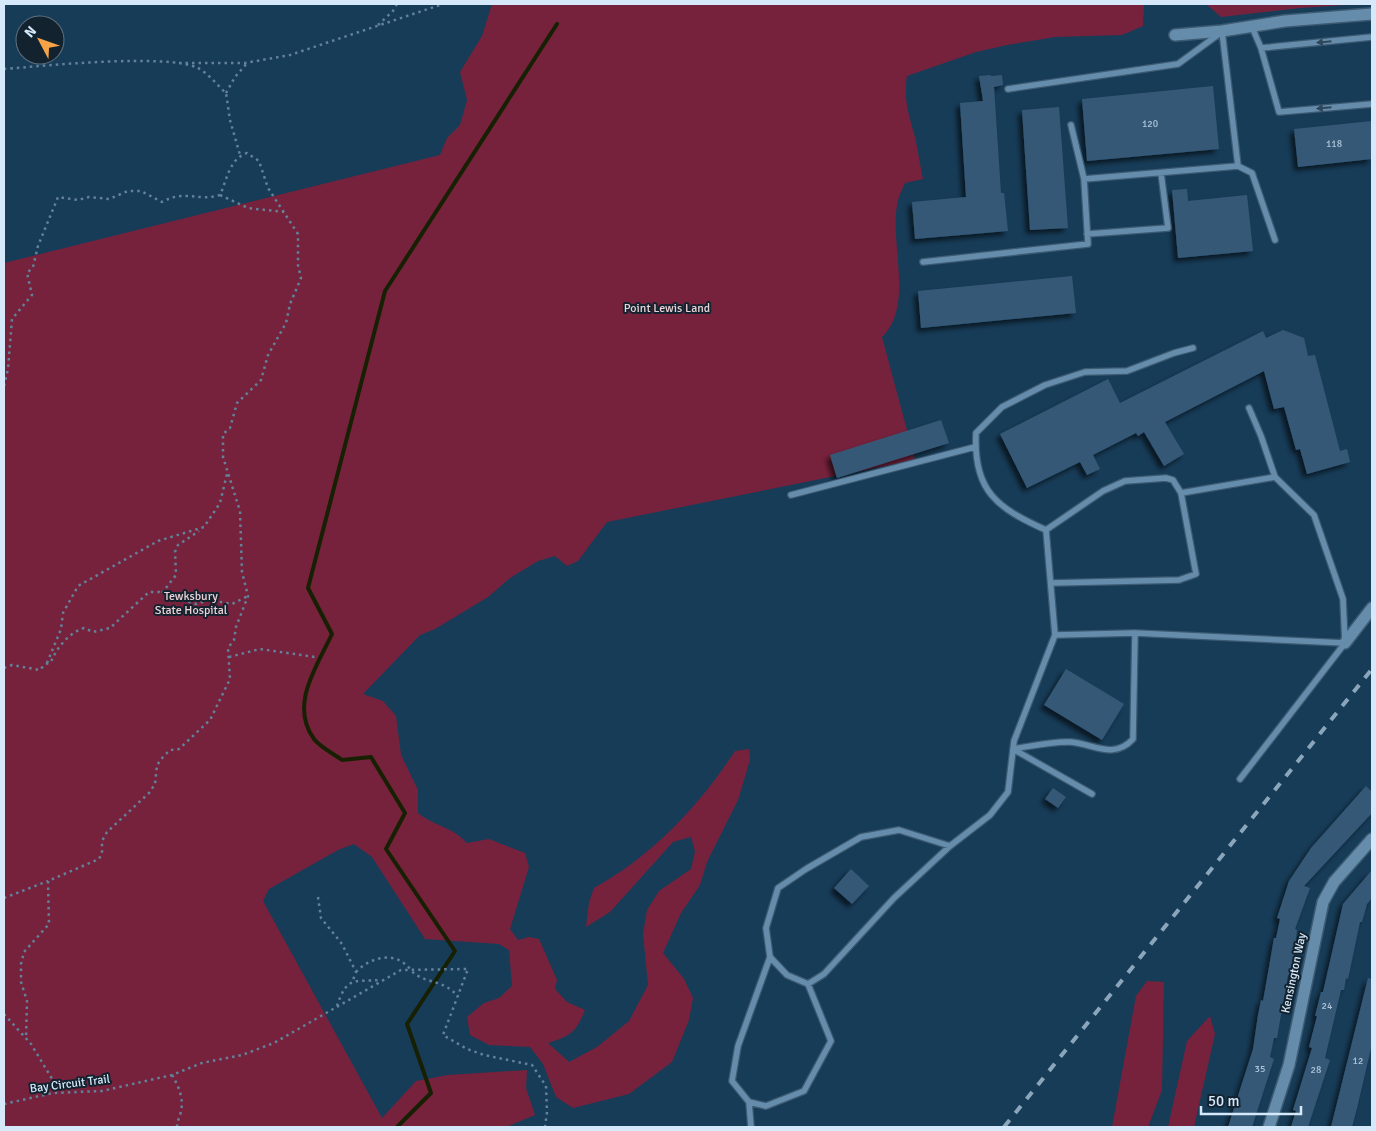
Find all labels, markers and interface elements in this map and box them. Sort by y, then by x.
north arrow [15,15,65,65]
text: N [21,23,40,41]
one-way arrow [1315,38,1331,46]
one-way arrow [1315,104,1331,112]
house number: 120 [1142,118,1158,130]
house number: 118 [1326,138,1342,150]
park label: Point Lewis Land [624,301,710,316]
park label: Tewksbury State Hospital [155,589,228,618]
street label: Kensington Way [1278,931,1310,1015]
house number: 24 [1322,1000,1333,1012]
house number: 12 [1353,1055,1363,1067]
house number: 35 [1255,1063,1265,1075]
house number: 28 [1311,1064,1321,1076]
street label: Bay Circuit Trail [29,1072,112,1096]
scale bar [1201,1084,1301,1116]
text: 50 m [1208,1092,1239,1110]

